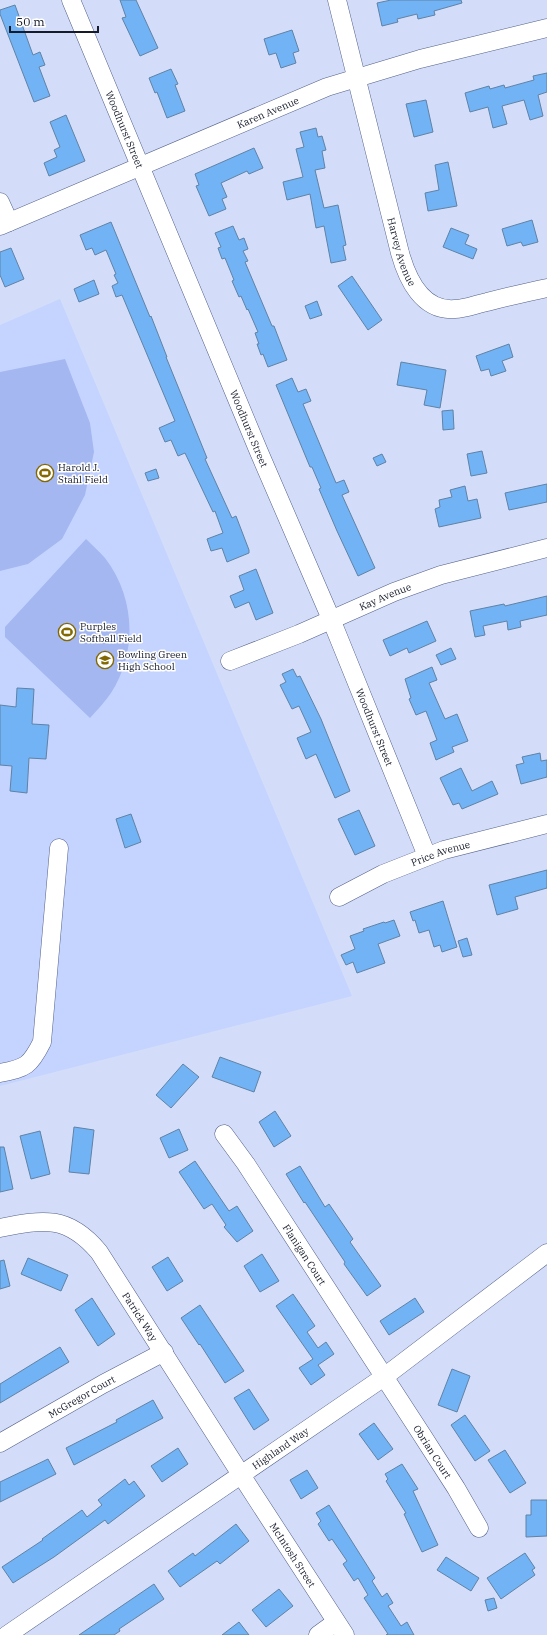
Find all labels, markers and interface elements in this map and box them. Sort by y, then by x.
scale bar [10,8,98,34]
text: 50 m [16,14,45,29]
street label: Woodhurst Street [103,89,147,170]
street label: Karen Avenue [235,93,301,131]
street label: Harvey Avenue [385,216,419,289]
street label: Woodhurst Street [227,388,271,469]
place label: Harold J. Stahl Field [58,461,108,486]
sports icon: Harold J. Stahl Field [35,463,55,483]
street label: Kay Avenue [357,580,413,613]
place label: Purples Softball Field [80,620,142,645]
sports icon: Purples Softball Field [57,622,77,642]
place label: Bowling Green High School [118,648,188,673]
school or university icon: Bowling Green High School [95,650,115,670]
street label: Woodhurst Street [353,686,396,768]
street label: Price Avenue [409,837,471,869]
street label: Flanigan Court [280,1221,330,1288]
street label: Patrick Way [120,1290,161,1344]
street label: McGregor Court [46,1372,118,1421]
street label: Obrian Court [411,1422,455,1481]
street label: Highland Way [249,1424,312,1472]
street label: McIntosh Street [267,1520,319,1590]

